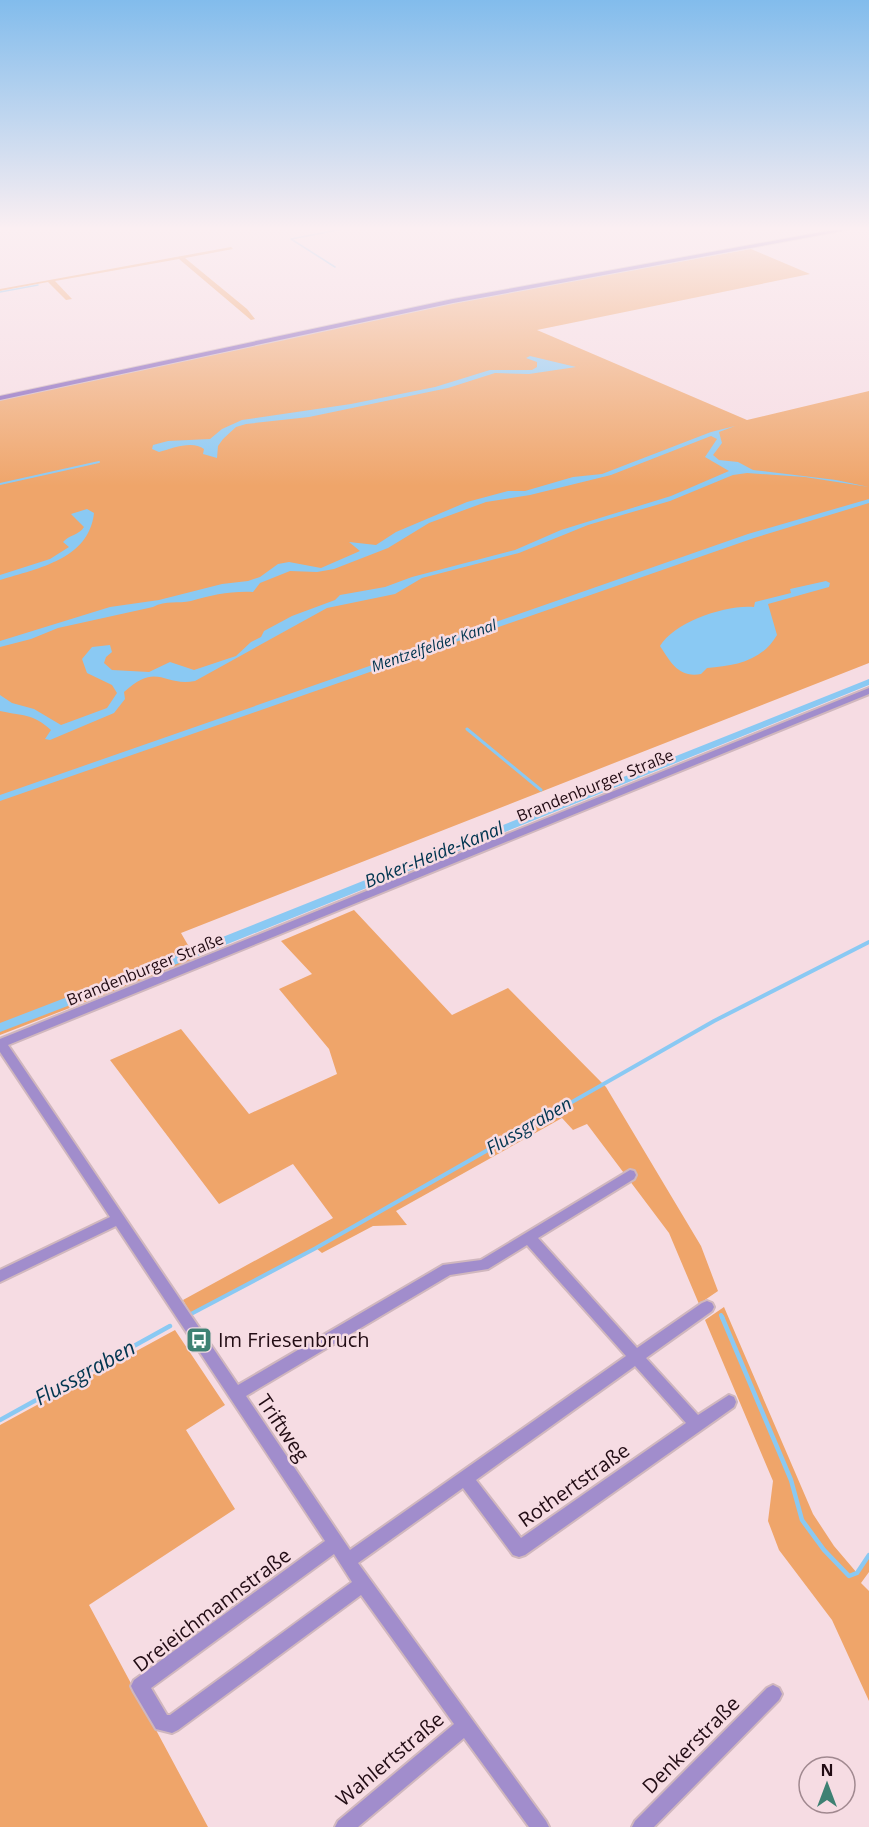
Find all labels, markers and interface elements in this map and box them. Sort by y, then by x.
water label: Mentzelfelder Kanal [368,614,500,676]
street label: Brandenburger Straße [513,743,677,827]
water label: Boker-Heide-Kanal [361,815,507,893]
street label: Brandenburger Straße [63,927,227,1011]
water label: Flussgraben [481,1091,576,1159]
bus stop icon: Im Friesenbruch [184,1325,214,1355]
place label: Im Friesenbruch [218,1326,370,1353]
water label: Flussgraben [29,1333,140,1411]
street label: Triftweg [251,1389,316,1467]
street label: Rothertstraße [513,1436,635,1533]
street label: Dreieichmannstraße [127,1541,296,1678]
street label: Denkerstraße [636,1690,745,1799]
street label: Wahlertstraße [330,1706,449,1812]
north arrow [797,1755,857,1815]
text: N [820,1759,834,1781]

